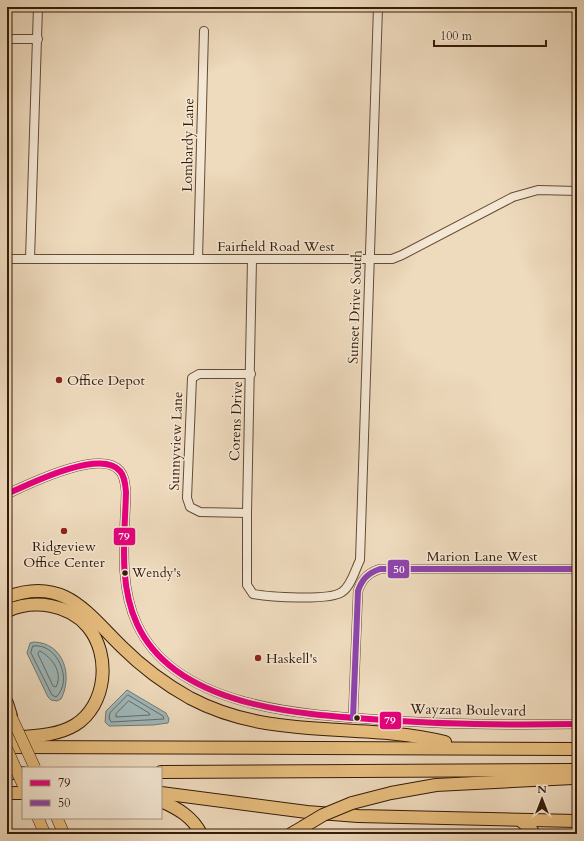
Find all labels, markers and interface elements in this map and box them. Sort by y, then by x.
scale bar [434,22,546,48]
text: 100 m [440,28,473,44]
street label: Lombardy Lane [178,98,198,192]
street label: Fairfield Road West [217,237,335,256]
street label: Sunset Drive South [344,249,366,364]
place label: Office Depot [67,371,145,390]
marker: Office Depot [54,375,64,385]
street label: Corens Drive [225,381,247,461]
street label: Sunnyview Lane [165,391,187,491]
marker: Ridgeview Office Center [59,526,69,536]
line badge: 79 [113,527,136,546]
text: 79 [118,529,130,544]
place label: Ridgeview Office Center [23,537,106,572]
street label: Marion Lane West [426,547,538,566]
line badge: 50 [387,559,410,579]
text: 50 [393,562,405,577]
place label: Wendy's [131,564,181,582]
marker: Wendy's [120,568,130,578]
place label: Haskell's [266,649,318,668]
marker: Haskell's [253,653,263,663]
street label: Wayzata Boulevard [409,699,527,721]
line badge: 79 [379,711,402,730]
unlabelled marker [352,713,362,723]
text: 79 [384,713,396,728]
legend [22,767,162,819]
text: 79 [58,775,70,791]
north arrow [522,779,562,819]
text: N [537,782,547,797]
text: 50 [58,795,70,811]

